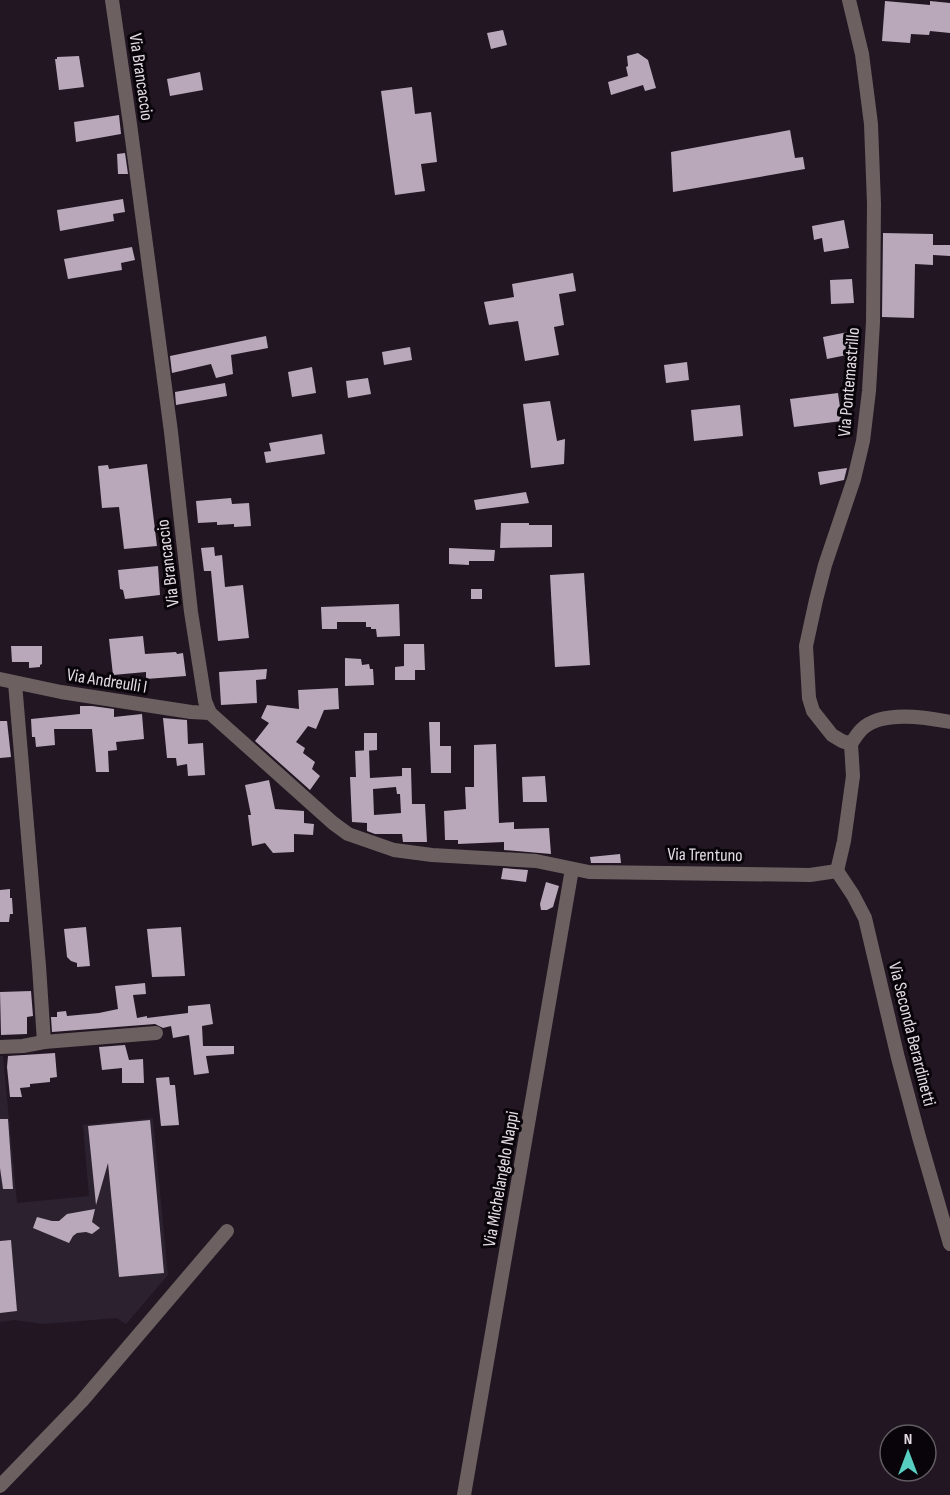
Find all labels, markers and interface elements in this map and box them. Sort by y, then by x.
street label: Via Brancaccio [124,32,158,122]
street label: Via Pontemastrillo [834,326,864,438]
street label: Via Brancaccio [152,518,184,608]
street label: Via Andreulli I [65,664,149,698]
street label: Via Trentuno [667,844,743,866]
street label: Via Seconda Berardinetti [884,960,940,1108]
street label: Via Michelangelo Nappi [479,1109,523,1249]
north arrow [878,1423,938,1483]
text: N [904,1430,912,1449]

